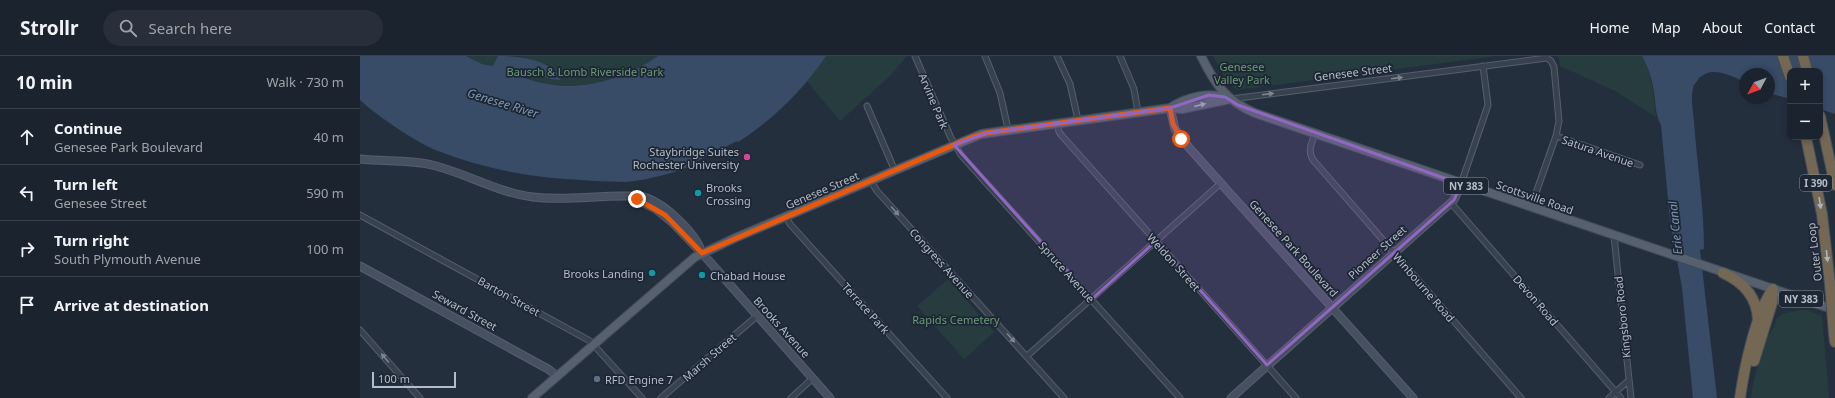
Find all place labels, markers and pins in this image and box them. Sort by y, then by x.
place label: Staybridge Suites Rochester University [633,144,739,172]
marker: Staybridge Suites Rochester University [742,152,752,162]
place label: Brooks Crossing [706,180,751,208]
marker: Brooks Crossing [693,188,703,198]
place label: Brooks Landing [563,266,644,281]
marker: Brooks Landing [647,268,657,278]
place label: Chabad House [710,268,786,283]
marker: Chabad House [697,270,707,280]
place label: RFD Engine 7 [605,372,673,387]
marker: RFD Engine 7 [592,374,602,384]

